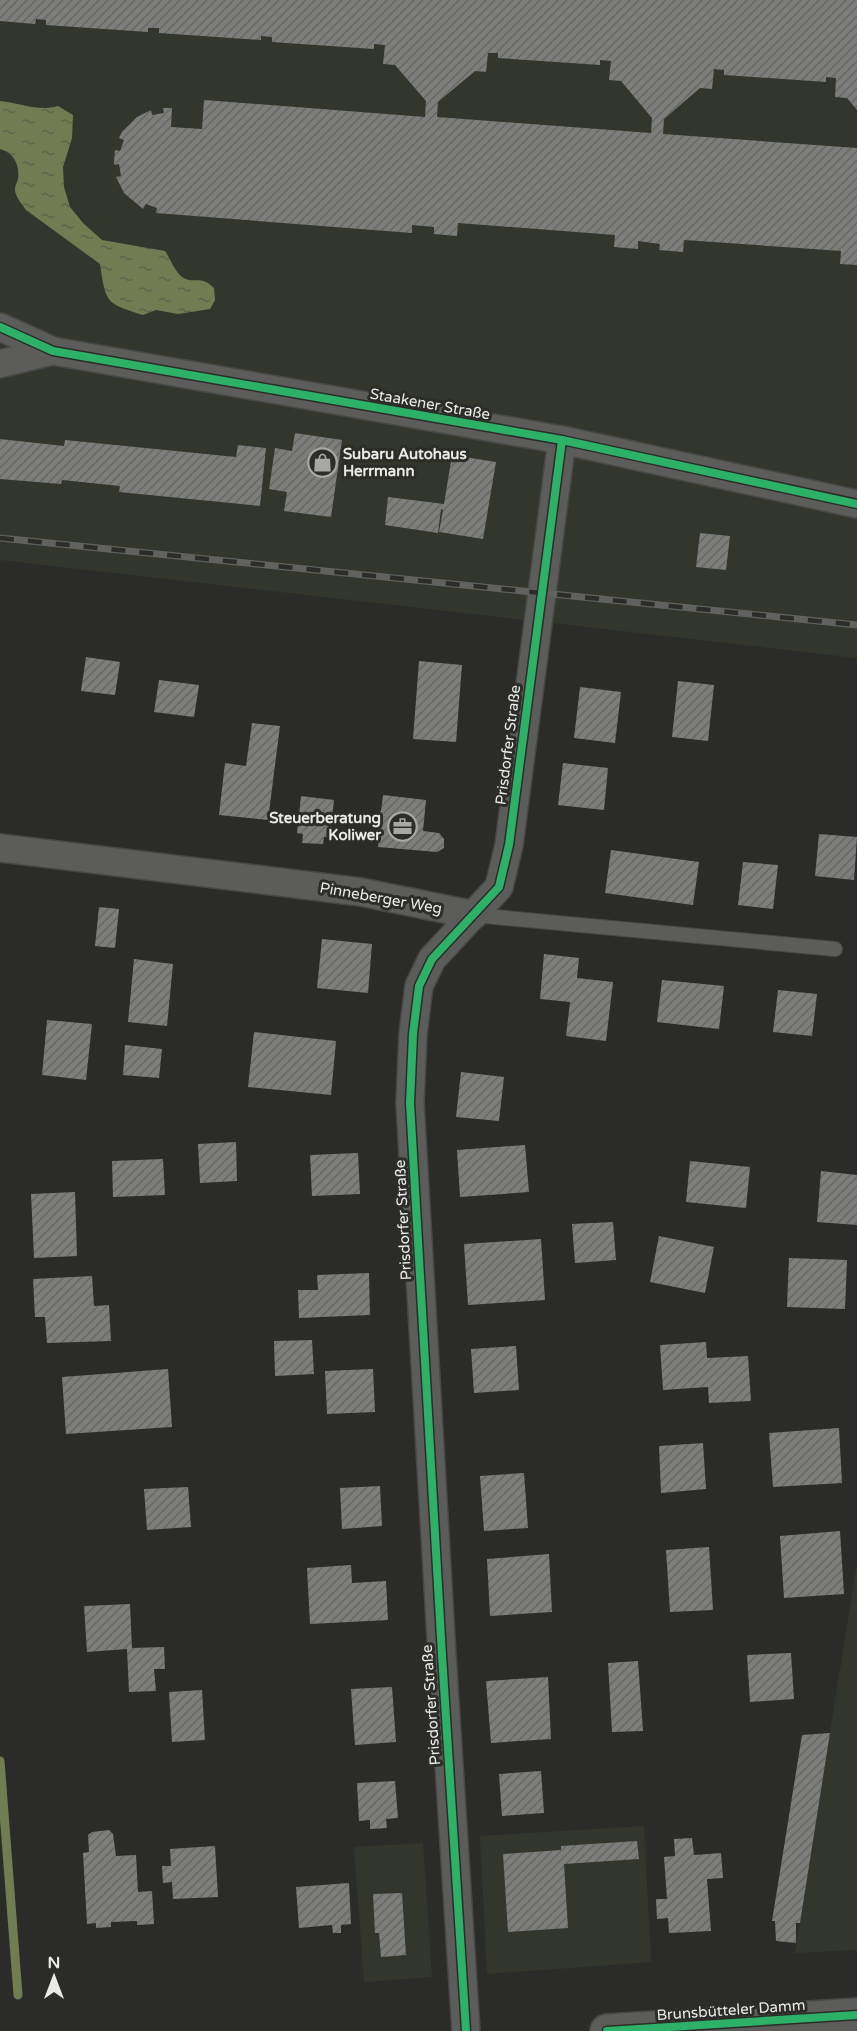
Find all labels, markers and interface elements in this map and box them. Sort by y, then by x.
street label: Staakener Straße [368,385,492,423]
place label: Subaru Autohaus Herrmann [343,445,467,480]
shop icon: Subaru Autohaus Herrmann [306,447,338,479]
street label: Prisdorfer Straße [492,684,524,806]
place label: Steuerberatung Koliwer [269,809,381,844]
office icon: Steuerberatung Koliwer [386,811,418,843]
street label: Pinneberger Weg [318,878,444,918]
street label: Prisdorfer Straße [391,1159,415,1281]
street label: Prisdorfer Straße [418,1644,444,1766]
north arrow [24,1947,84,2007]
text: N [48,1953,60,1973]
street label: Brunsbütteler Damm [656,1996,806,2024]

